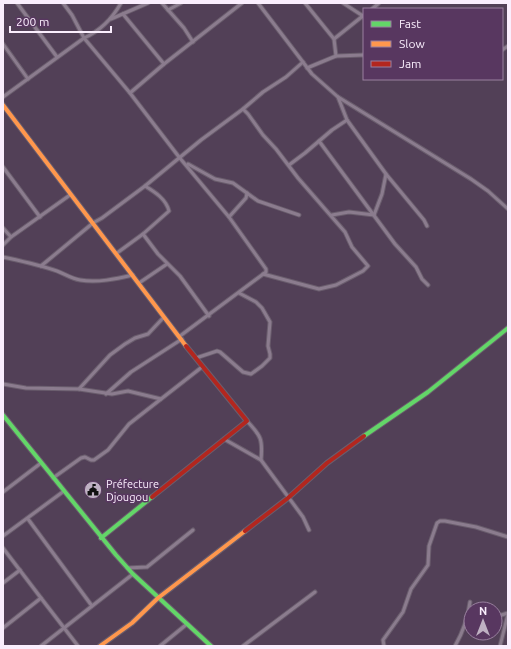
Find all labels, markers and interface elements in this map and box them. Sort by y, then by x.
scale bar [10,8,111,34]
legend [363,8,503,80]
text: 200 m [16,15,49,28]
text: Fast [399,17,421,30]
text: Slow [399,37,425,50]
text: Jam [399,57,421,70]
place label: Préfecture Djougou [106,478,159,503]
public building icon: Préfecture Djougou [83,480,103,500]
north arrow [463,601,503,641]
text: N [479,605,487,617]

